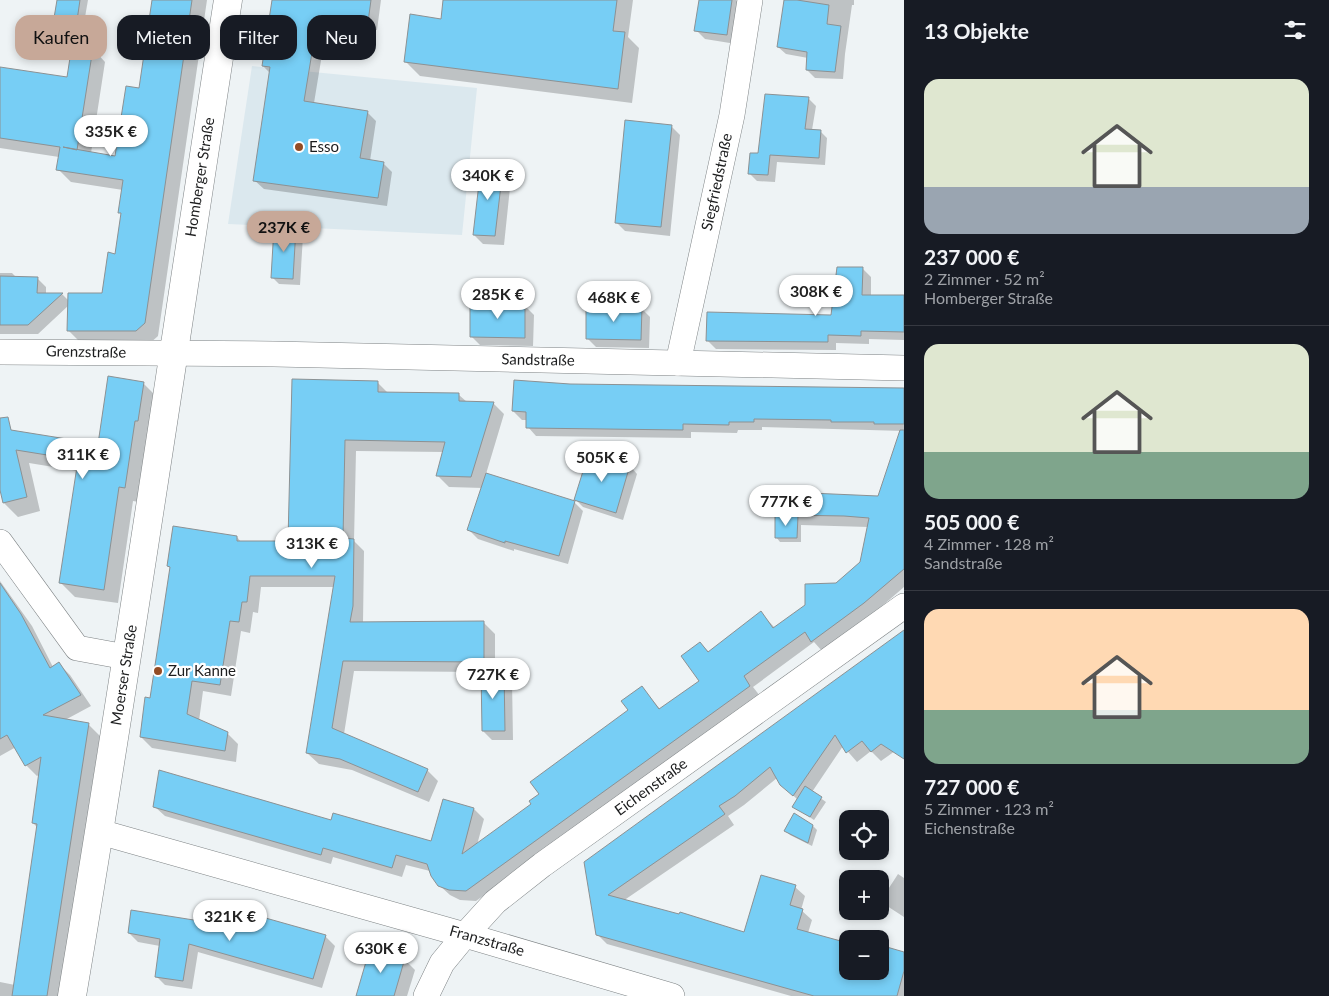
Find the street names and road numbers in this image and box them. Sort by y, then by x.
street label: Homberger Straße [181,116,217,238]
street label: Siegfriedstraße [697,131,735,232]
street label: Grenzstraße [46,341,126,361]
street label: Sandstraße [501,349,575,369]
street label: Moerser Straße [106,623,140,726]
street label: Eichenstraße [611,754,690,819]
street label: Franzstraße [448,921,527,959]

